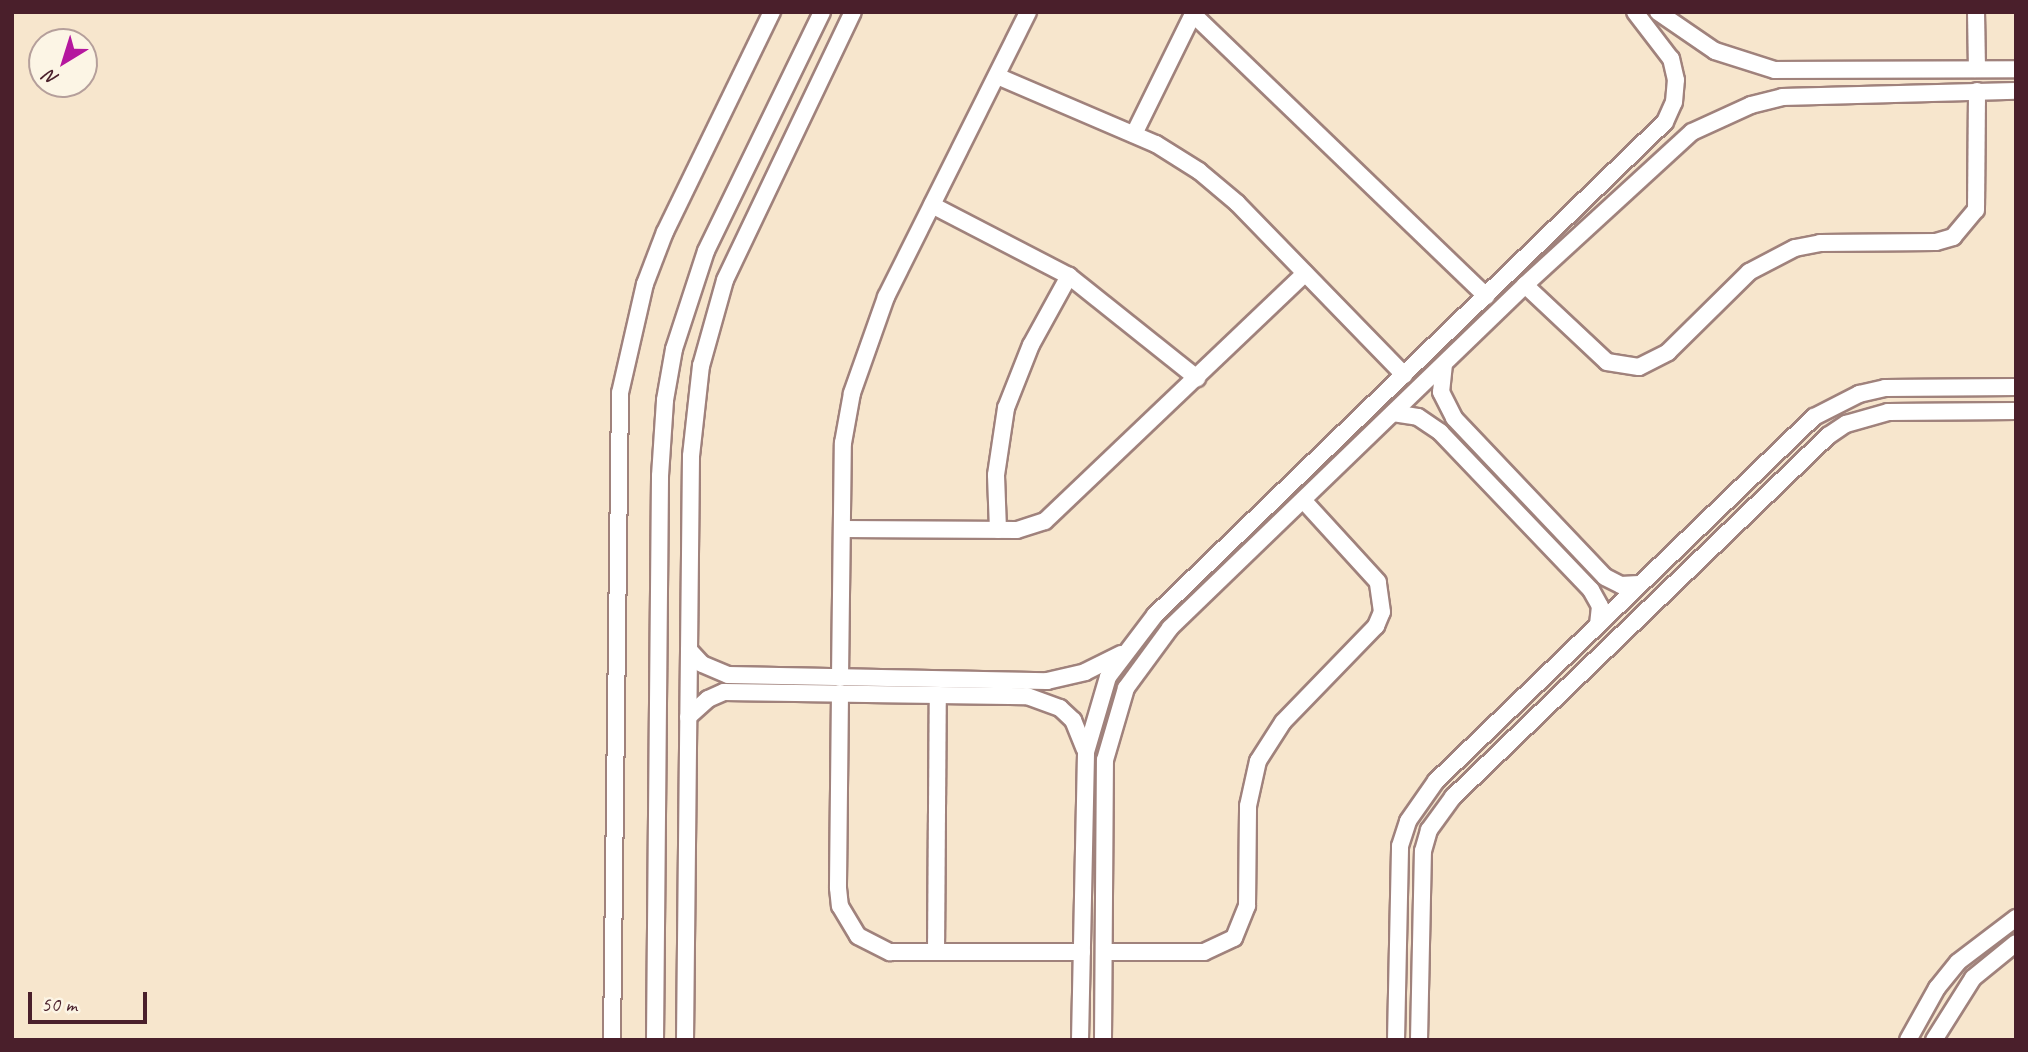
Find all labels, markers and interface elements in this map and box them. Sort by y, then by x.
north arrow [28,28,98,98]
text: N [39,65,63,91]
scale bar [32,978,150,1022]
text: 50 m [41,991,77,1017]

